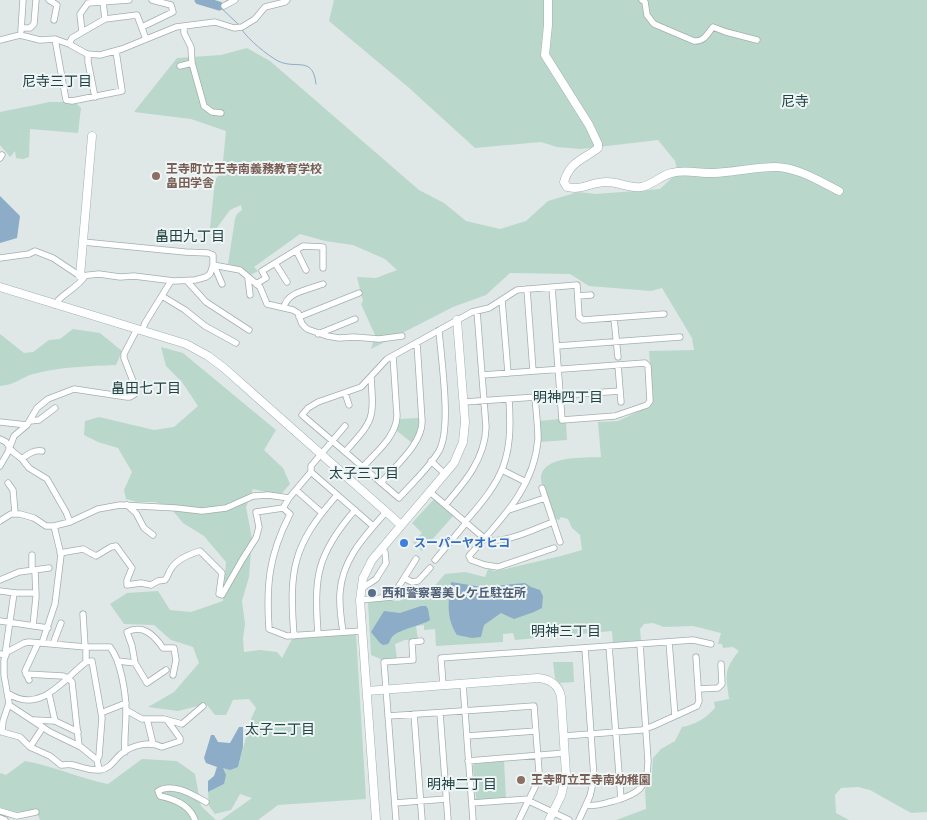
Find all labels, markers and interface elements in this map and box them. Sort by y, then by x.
district label: 尼寺三丁目 [22,73,92,89]
district label: 尼寺 [781,93,809,109]
place label: 王寺町立王寺南義務教育学校 畠田学舎 [166,162,322,190]
marker: 王寺町立王寺南義務教育学校 畠田学舎 [150,170,162,182]
district label: 畠田九丁目 [155,228,225,244]
district label: 畠田七丁目 [111,380,181,396]
district label: 明神四丁目 [533,389,603,405]
district label: 太子三丁目 [329,465,399,481]
place label: スーパーヤオヒコ [414,536,510,550]
marker: スーパーヤオヒコ [398,537,410,549]
place label: 西和警察署美しケ丘駐在所 [382,586,526,600]
marker: 西和警察署美しケ丘駐在所 [366,587,378,599]
district label: 明神三丁目 [531,623,601,639]
district label: 太子二丁目 [245,721,315,737]
place label: 王寺町立王寺南幼稚園 [531,773,651,787]
marker: 王寺町立王寺南幼稚園 [515,774,527,786]
district label: 明神二丁目 [427,776,497,792]

